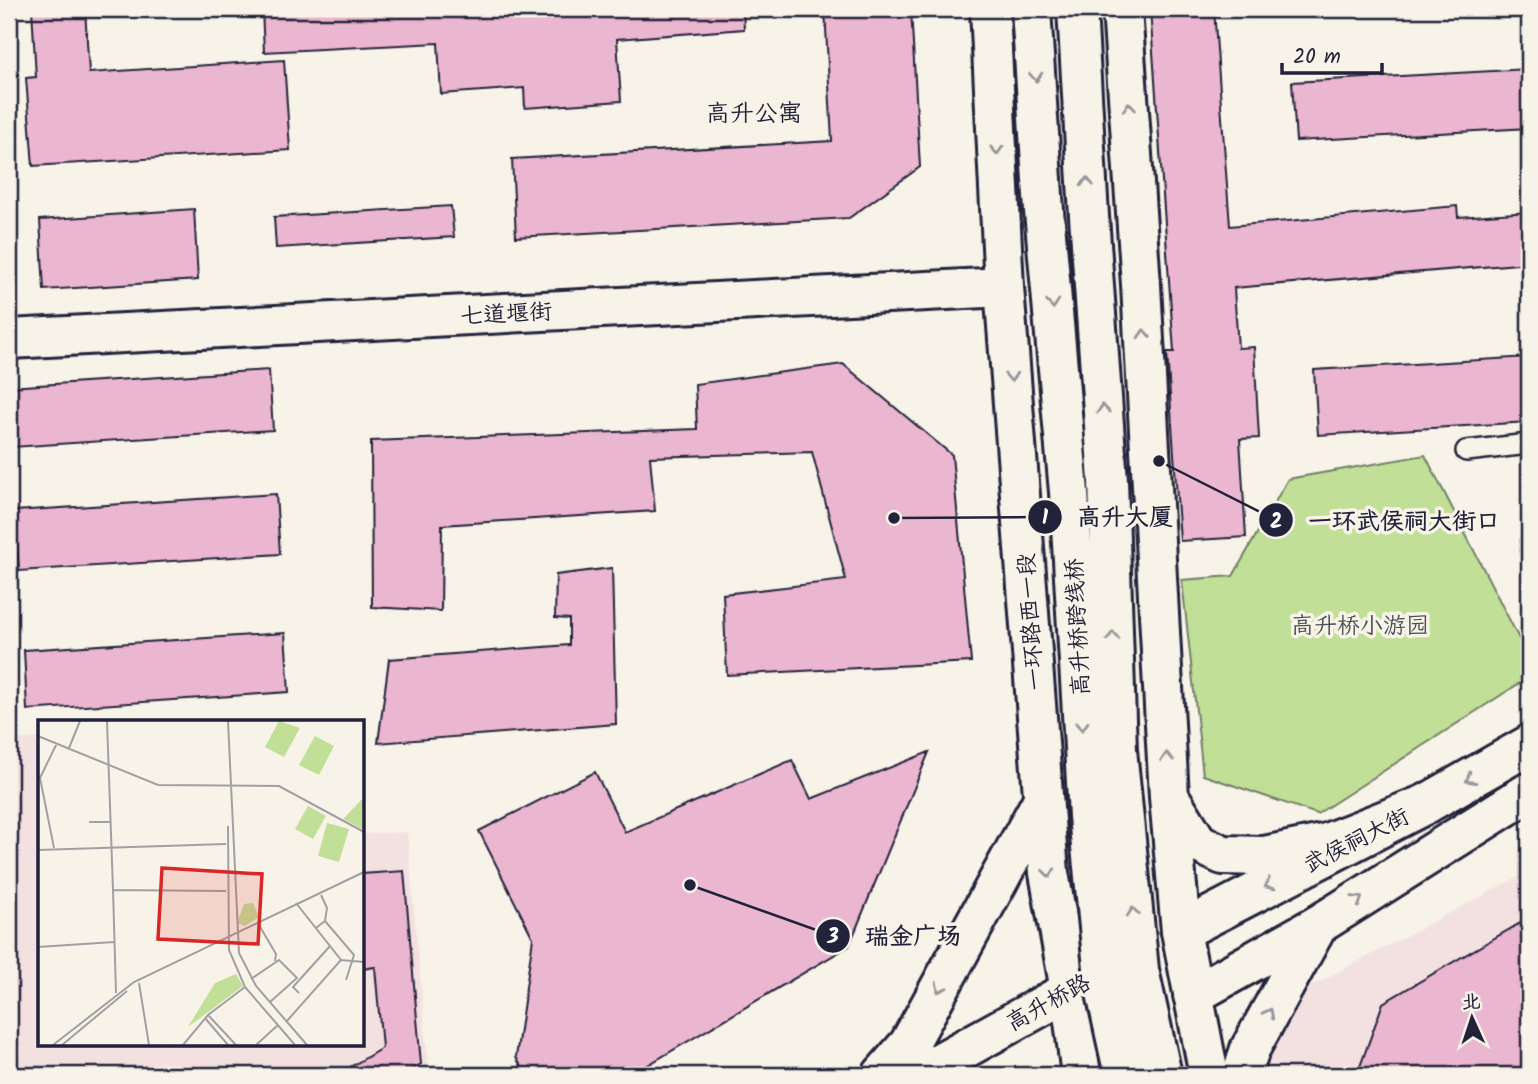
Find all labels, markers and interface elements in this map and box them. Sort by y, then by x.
scale bar [1282,32,1382,76]
text: 20 m [1293,41,1341,74]
one-way arrow [1028,72,1043,83]
district label: 高升公寓 [706,95,802,134]
one-way arrow [1122,101,1137,112]
one-way arrow [989,145,1004,156]
one-way arrow [1080,176,1095,187]
street label: 七道堰街 [459,295,553,335]
one-way arrow [1045,298,1060,310]
one-way arrow [1136,328,1151,339]
one-way arrow [1003,372,1018,383]
one-way arrow [1096,403,1111,414]
callout: 高升大厦 [1028,494,1187,539]
callout: 一环武侯祠大街口 [1259,498,1514,543]
text: 高升大厦 [1077,499,1173,538]
text: 1 [1042,502,1049,535]
text: 一环武侯祠大街口 [1308,503,1500,542]
text: 2 [1270,506,1282,539]
street label: 一环路西一段 [1009,552,1055,692]
street label: 高升桥跨线桥 [1057,557,1101,697]
park label: 高升桥小游园 [1291,609,1429,645]
one-way arrow [1106,630,1121,641]
inset map [38,720,364,1046]
one-way arrow [1075,721,1090,732]
one-way arrow [1159,751,1174,762]
one-way arrow [1465,771,1477,784]
street label: 武侯祠大街 [1298,800,1416,884]
one-way arrow [1042,867,1057,879]
one-way arrow [1264,877,1276,890]
one-way arrow [1350,895,1363,908]
one-way arrow [1126,906,1141,917]
callout: 瑞金广场 [816,913,975,958]
text: 瑞金广场 [865,918,961,957]
text: 3 [826,921,839,954]
street label: 高升桥路 [1000,966,1098,1042]
one-way arrow [935,980,948,993]
north arrow [1436,982,1506,1052]
text: 北 [1461,988,1481,1018]
one-way arrow [1261,1008,1274,1020]

